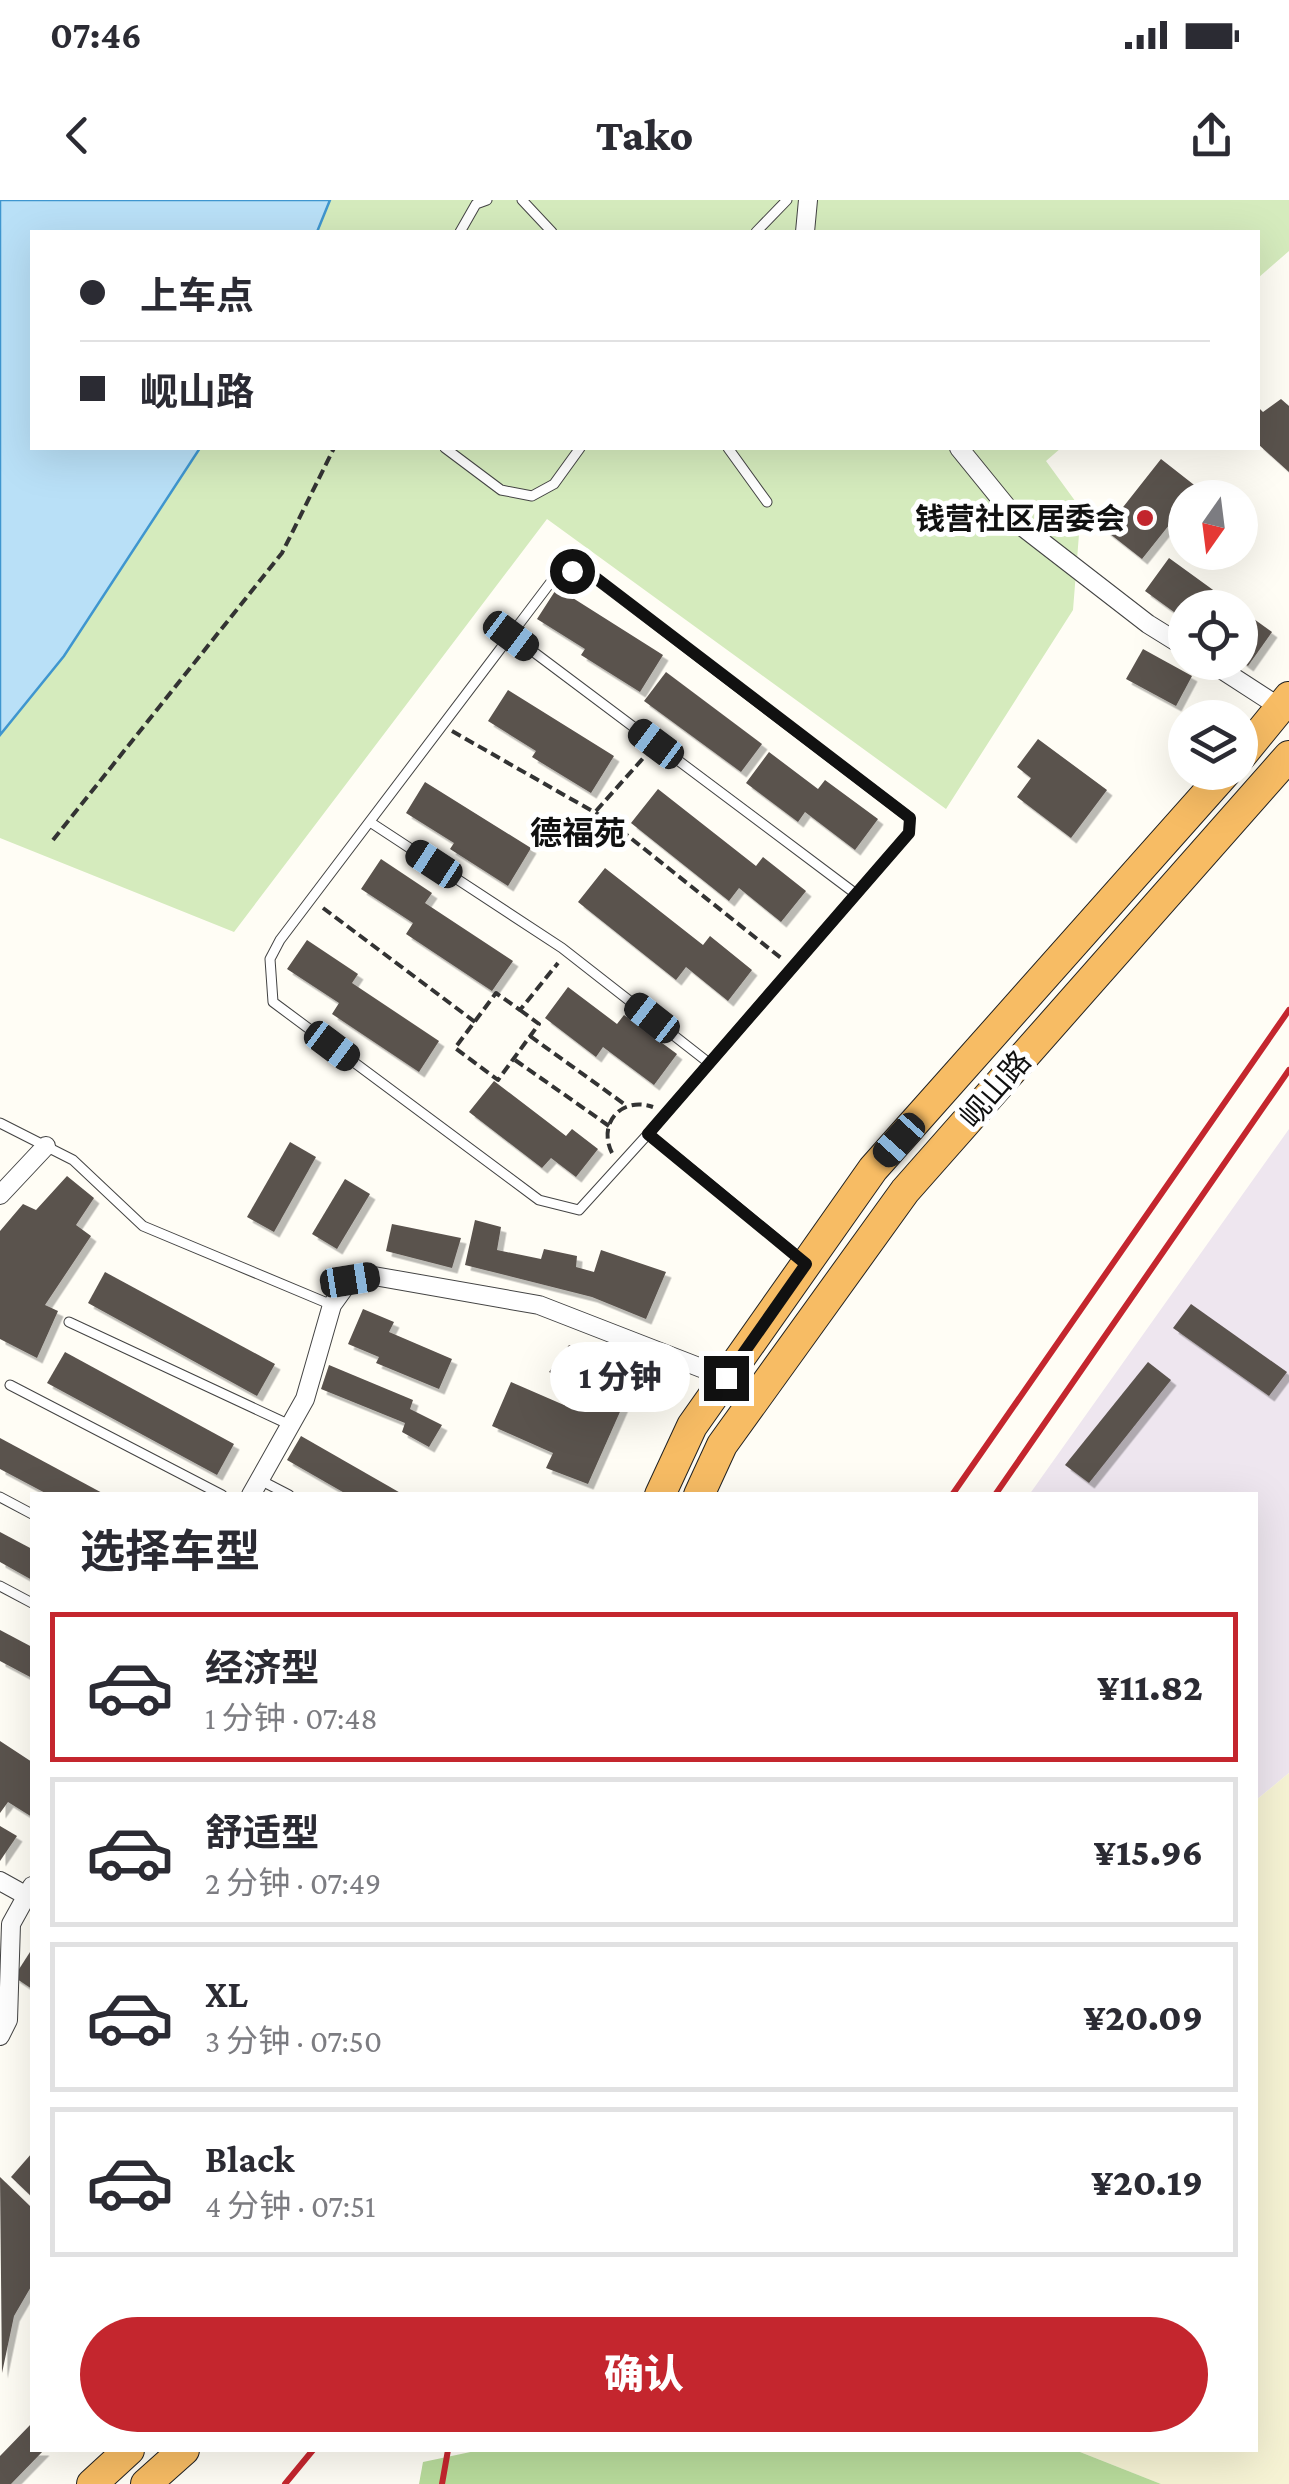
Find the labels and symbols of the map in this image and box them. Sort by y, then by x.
north arrow [1168,480,1258,570]
place label: 钱营社区居委会 [915,502,1125,535]
marker: 钱营社区居委会 [1134,507,1156,529]
route start [550,549,595,594]
car [478,606,544,666]
car [623,714,689,774]
district label: 德福苑 [530,815,626,851]
car [401,835,467,893]
car [619,988,685,1048]
car [299,1016,365,1076]
street label: 岘山路 [953,1044,1037,1134]
car [868,1108,930,1172]
car [318,1260,382,1300]
callout: 1 分钟 [551,1343,691,1413]
route end [704,1356,749,1401]

